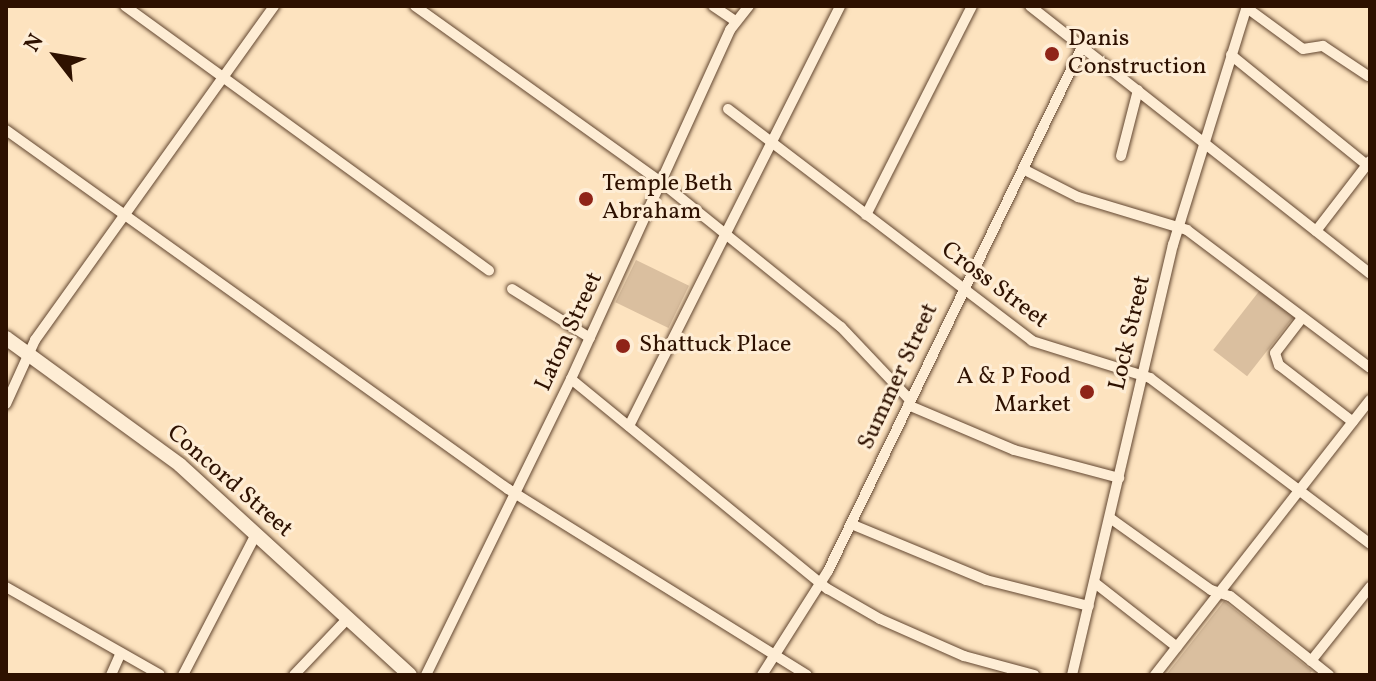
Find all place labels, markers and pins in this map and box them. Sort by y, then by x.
place label: Danis Construction [1068,26,1207,82]
marker: Danis Construction [1043,45,1061,63]
place label: Temple Beth Abraham [602,171,733,227]
marker: Temple Beth Abraham [577,190,595,208]
place label: Shattuck Place [639,332,791,360]
marker: Shattuck Place [614,337,632,355]
place label: A & P Food Market [957,364,1071,420]
marker: A & P Food Market [1078,383,1096,401]

